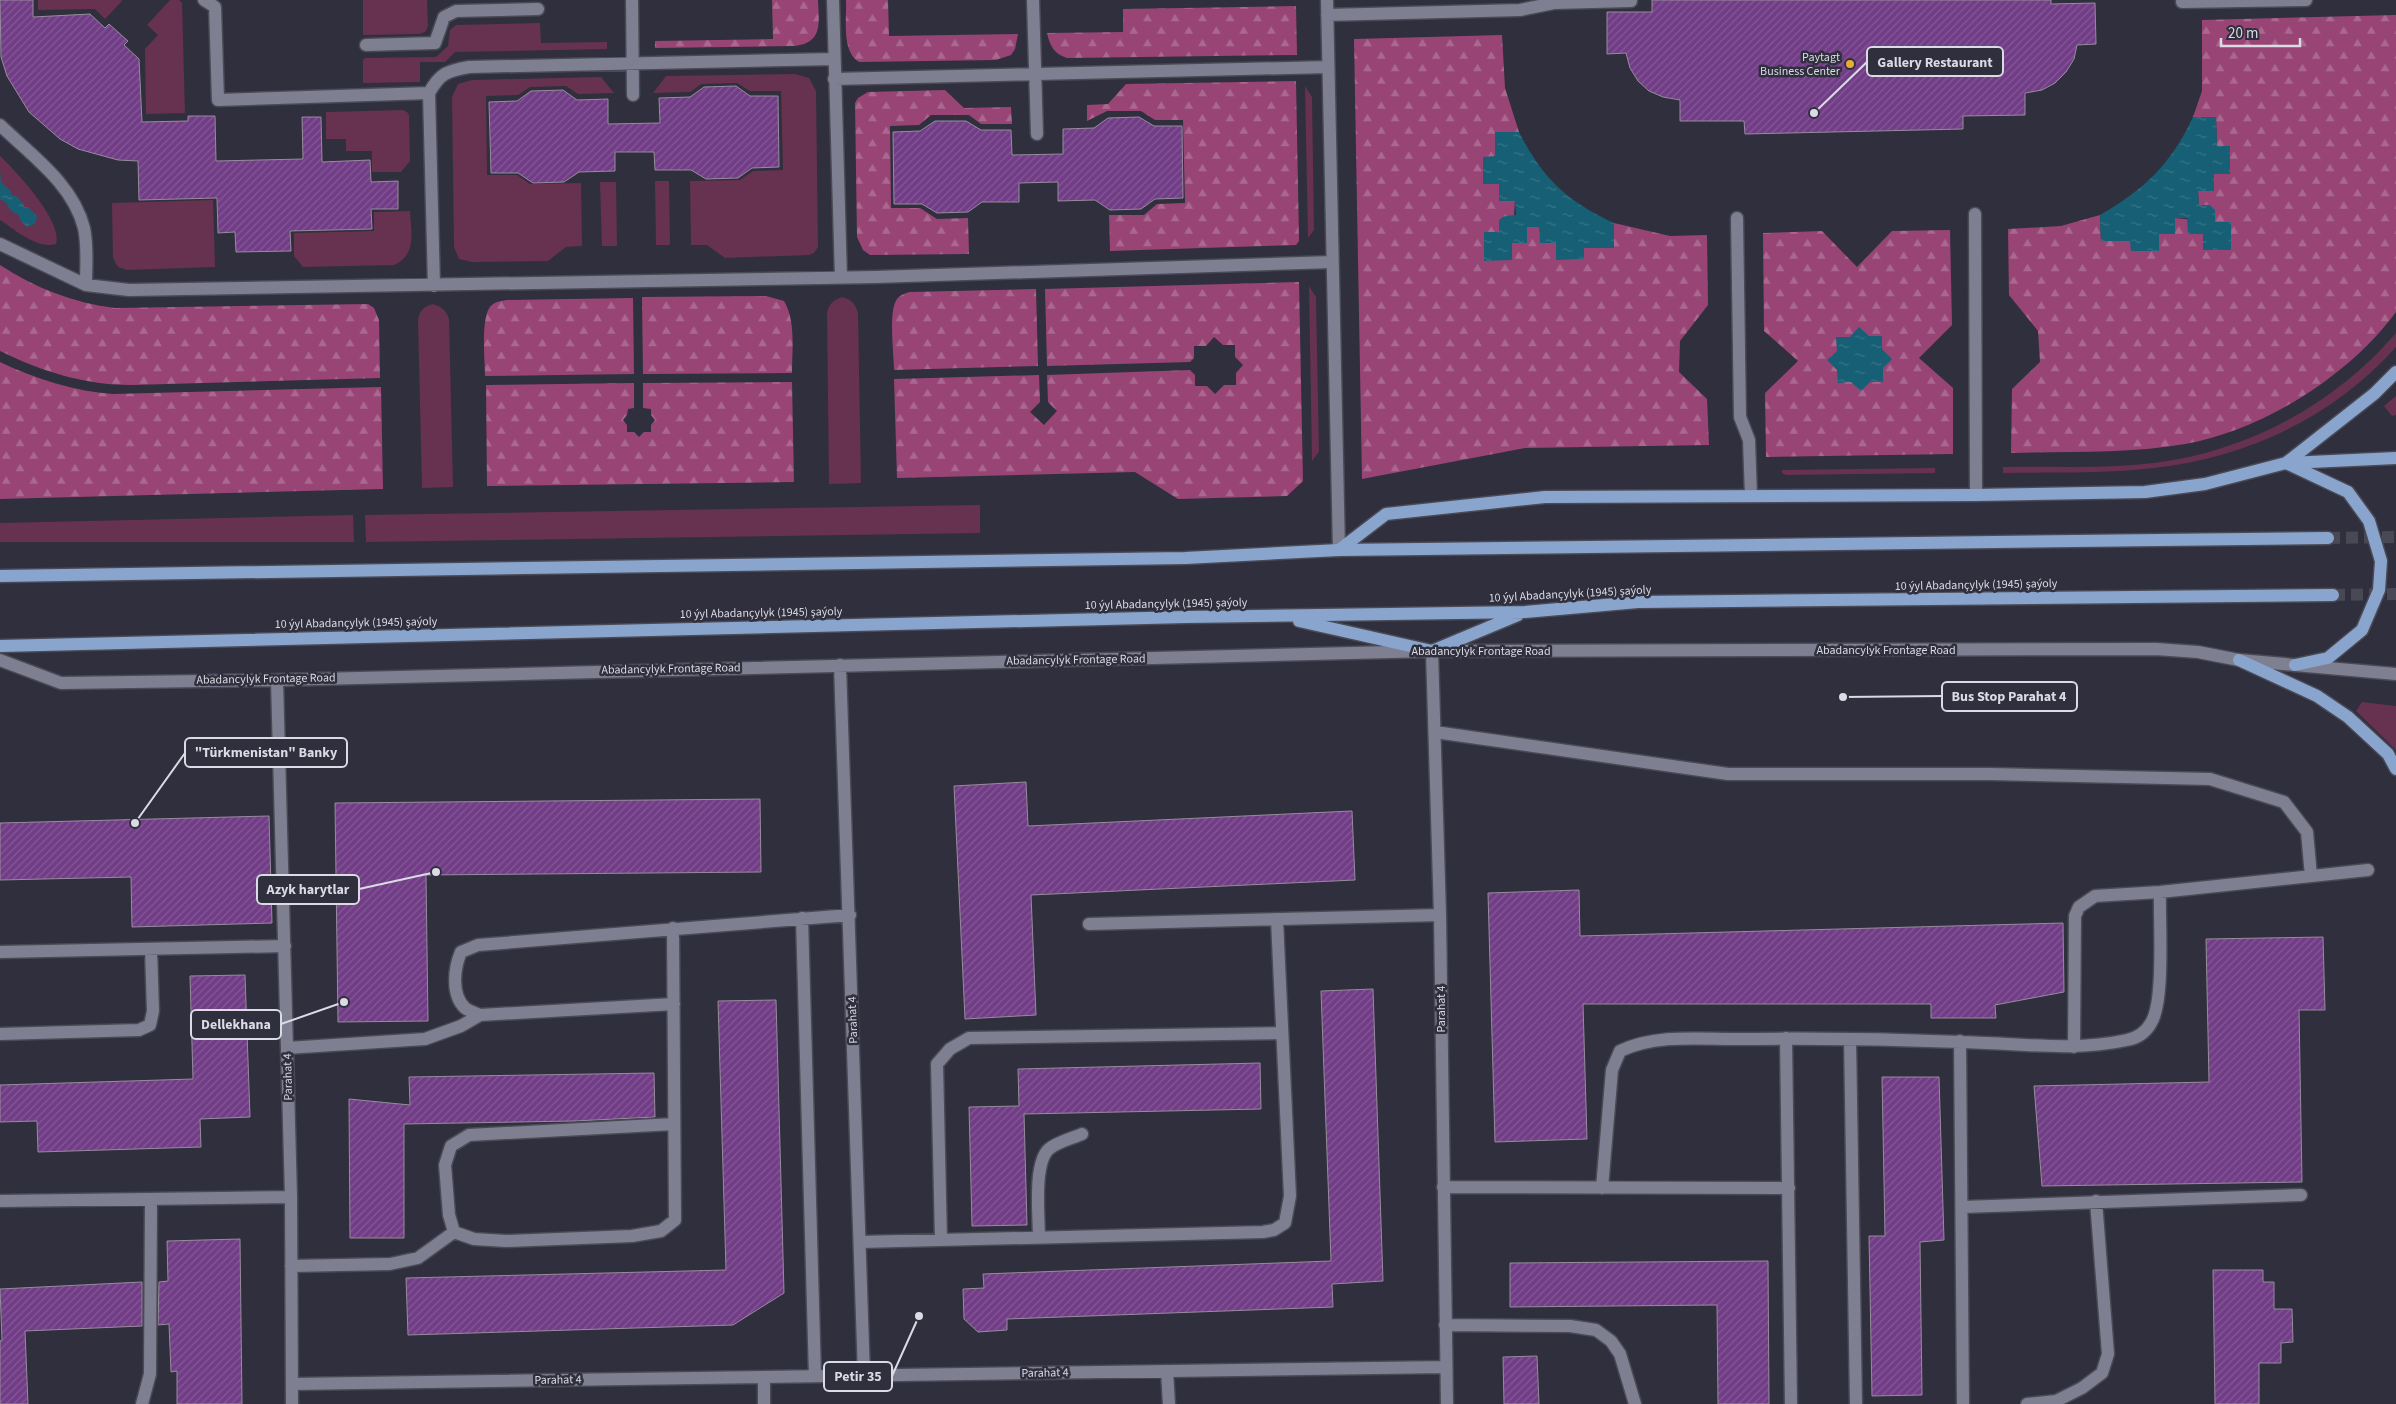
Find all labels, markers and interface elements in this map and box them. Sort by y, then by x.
scale bar [2221,15,2300,47]
text: 20 m [2228,23,2258,44]
callout: Gallery Restaurant [1867,47,2003,76]
place label: Paytagt Business Center [1760,49,1841,80]
text: Gallery Restaurant [1877,53,1993,73]
marker: Paytagt Business Center [1844,58,1856,70]
street label: 10 ýyl Abadançylyk (1945) şaýoly [1894,575,2058,595]
street label: 10 ýyl Abadançylyk (1945) şaýoly [1488,581,1652,607]
street label: 10 ýyl Abadançylyk (1945) şaýoly [1084,594,1248,614]
street label: 10 ýyl Abadançylyk (1945) şaýoly [679,603,843,623]
street label: 10 ýyl Abadançylyk (1945) şaýoly [274,613,438,633]
street label: Abadancylyk Frontage Road [1816,642,1956,659]
street label: Abadancylyk Frontage Road [1411,643,1551,660]
street label: Abadancylyk Frontage Road [1006,650,1146,670]
street label: Abadancylyk Frontage Road [601,659,741,679]
street label: Abadancylyk Frontage Road [196,669,336,689]
callout: Bus Stop Parahat 4 [1942,682,2077,711]
text: Bus Stop Parahat 4 [1952,687,2067,707]
callout: "Türkmenistan" Banky [185,738,347,767]
text: "Türkmenistan" Banky [195,743,338,763]
callout: Azyk harytlar [257,875,359,904]
text: Azyk harytlar [266,880,350,900]
street label: Parahat 4 [1433,985,1450,1033]
street label: Parahat 4 [844,996,862,1044]
callout: Dellekhana [191,1010,281,1039]
text: Dellekhana [201,1015,271,1035]
street label: Parahat 4 [279,1053,297,1101]
callout: Petir 35 [824,1362,892,1391]
street label: Parahat 4 [1021,1364,1069,1382]
text: Petir 35 [834,1367,882,1387]
street label: Parahat 4 [534,1371,582,1389]

